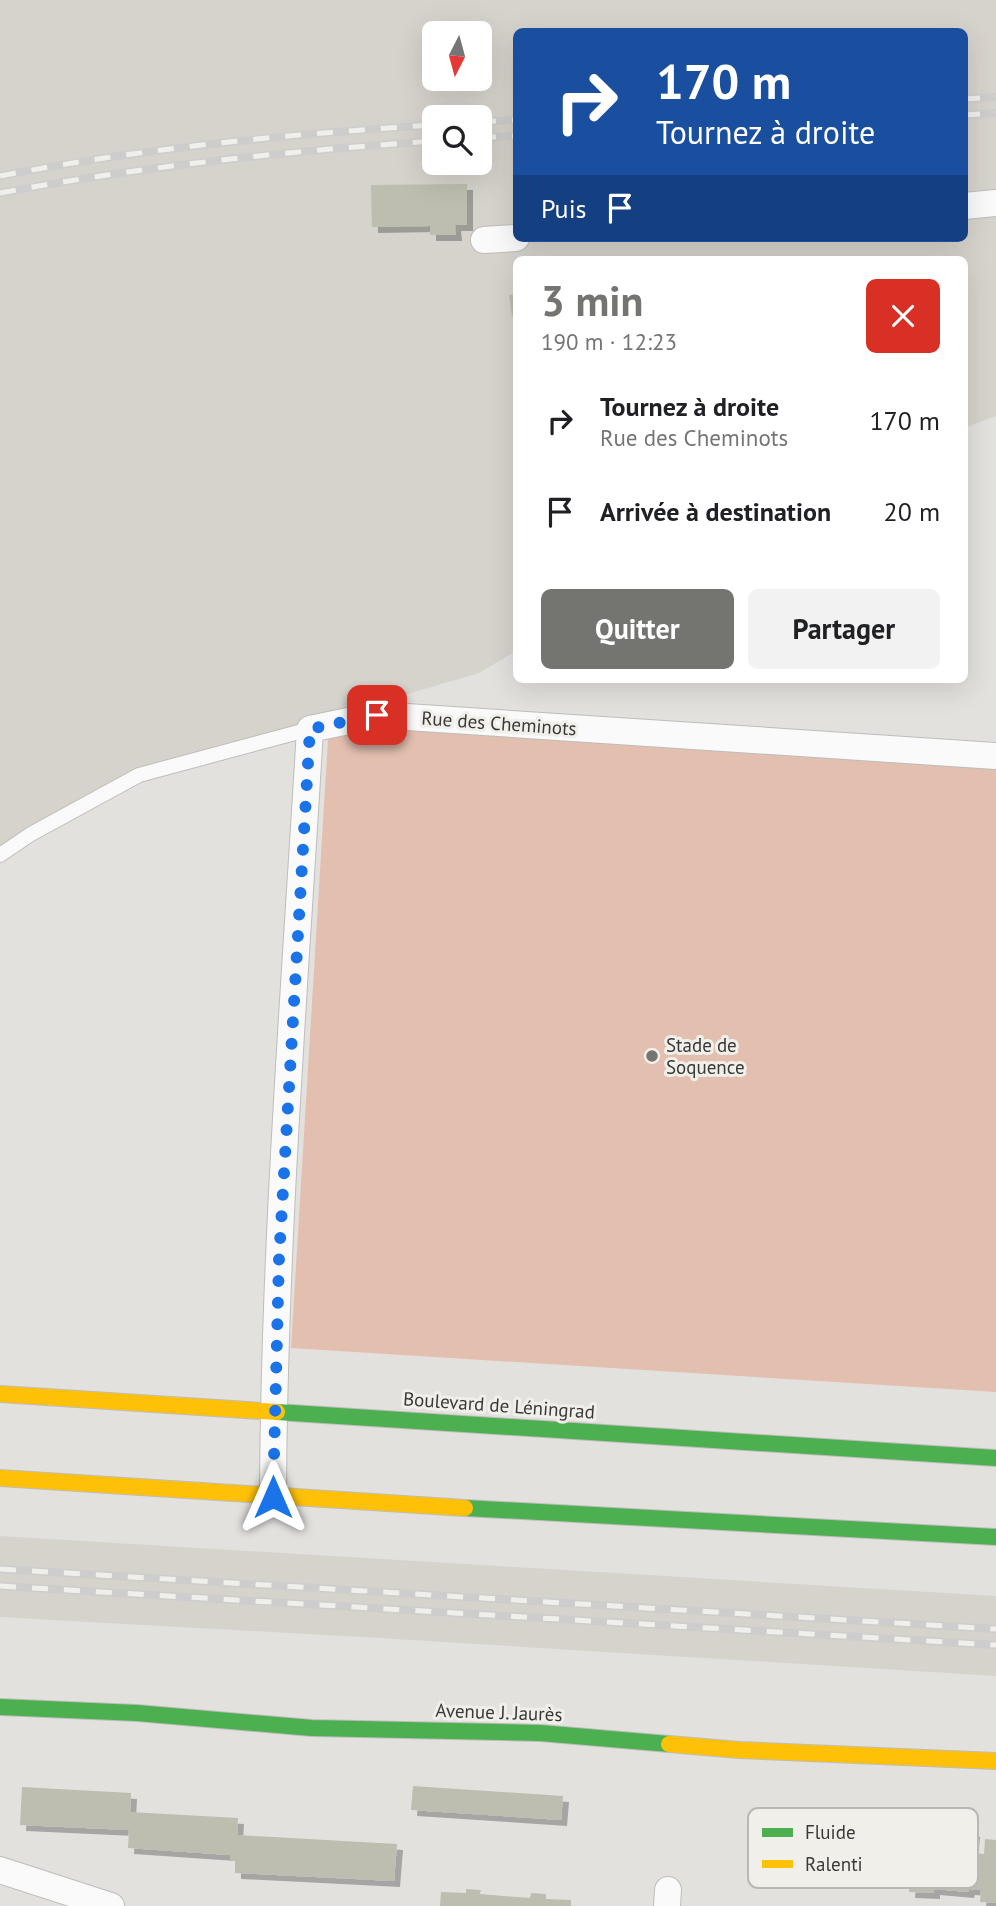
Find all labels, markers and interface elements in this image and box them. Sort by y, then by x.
north arrow [422,21,492,91]
map controls [422,21,492,175]
text: 170 m [656,49,791,113]
icon: right [541,56,632,147]
button: search [422,105,492,175]
text: Tournez à droite [656,111,875,153]
icon: arrive [601,189,639,227]
text: Puis [541,192,587,225]
text: 3 min [541,273,643,328]
button: close [866,279,940,353]
text: 190 m · 12:23 [541,327,677,356]
text: Tournez à droite [600,390,779,423]
icon: right [541,402,579,440]
text: 170 m [869,404,940,437]
text: Rue des Cheminots [600,423,788,452]
icon: arrive [541,493,579,531]
text: Arrivée à destination [600,495,831,528]
text: 20 m [884,495,940,528]
button: Quitter [541,589,734,669]
button: Partager [748,589,940,669]
pin [347,685,407,745]
icon: arrive [358,696,396,734]
street label: Rue des Cheminots [421,706,577,740]
place label: Stade de Soquence [666,1033,745,1079]
marker: Stade de Soquence [644,1048,660,1064]
street label: Boulevard de Léningrad [402,1386,596,1424]
position arrow [236,1460,310,1534]
street label: Avenue J. Jaurès [435,1698,563,1726]
legend [748,1808,978,1888]
text: Fluide [805,1820,856,1844]
text: Ralenti [805,1852,863,1876]

